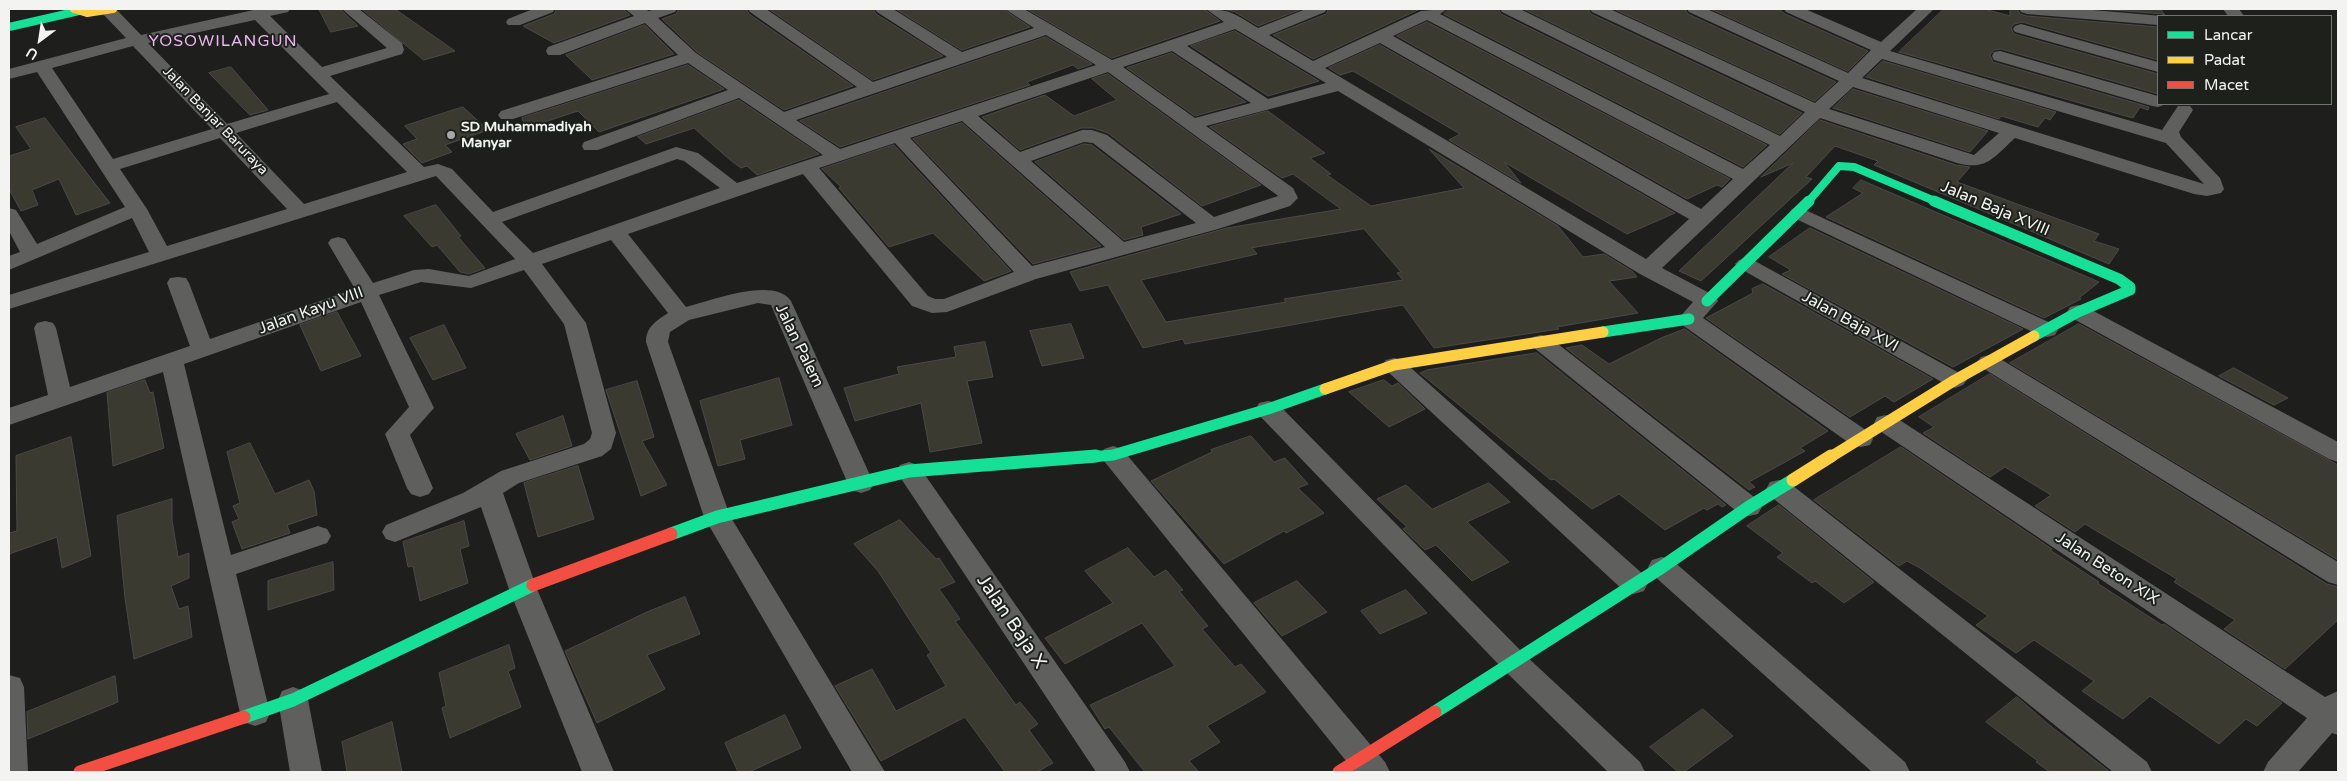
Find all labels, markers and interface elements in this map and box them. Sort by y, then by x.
north arrow [15,15,65,65]
legend [2157,15,2332,105]
text: Lancar [2204,26,2252,44]
district label: YOSOWILANGUN [147,32,299,52]
text: U [23,43,41,63]
text: Padat [2204,51,2246,69]
street label: Jalan Banjar Baruraya [159,63,271,179]
text: Macet [2204,76,2249,94]
place label: SD Muhammadiyah Manyar [461,119,592,152]
marker: SD Muhammadiyah Manyar [445,129,457,141]
street label: Jalan Baja XVIII [1938,177,2052,241]
street label: Jalan Kayu VIII [256,283,366,339]
street label: Jalan Baja XVI [1798,288,1902,356]
street label: Jalan Palem [771,301,827,391]
street label: Jalan Beton XIX [2052,529,2162,609]
street label: Jalan Baja X [971,571,1051,673]

